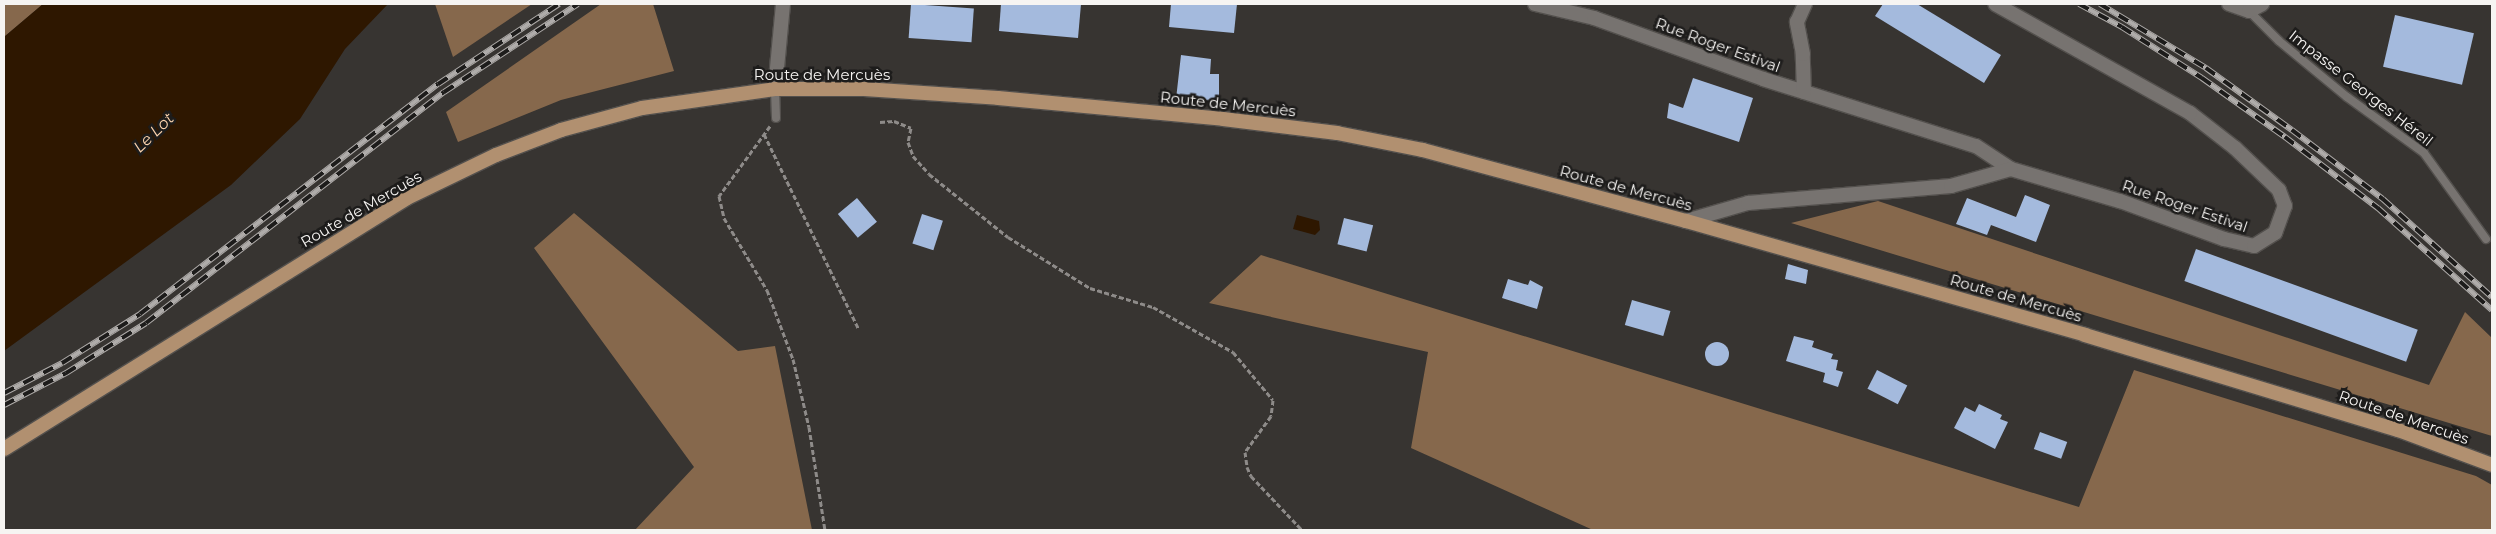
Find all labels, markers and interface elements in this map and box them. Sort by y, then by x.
street label: Rue Roger Estival [1653,14,1783,76]
street label: Impasse Georges Héreil [2285,26,2437,150]
street label: Route de Mercuès [754,66,890,84]
street label: Route de Mercuès [1159,88,1297,120]
water label: Le Lot [130,109,178,157]
street label: Route de Mercuès [1558,162,1694,214]
street label: Route de Mercuès [297,167,425,251]
street label: Rue Roger Estival [2120,176,2250,236]
street label: Route de Mercuès [1948,271,2084,325]
street label: Route de Mercuès [2337,386,2471,448]

